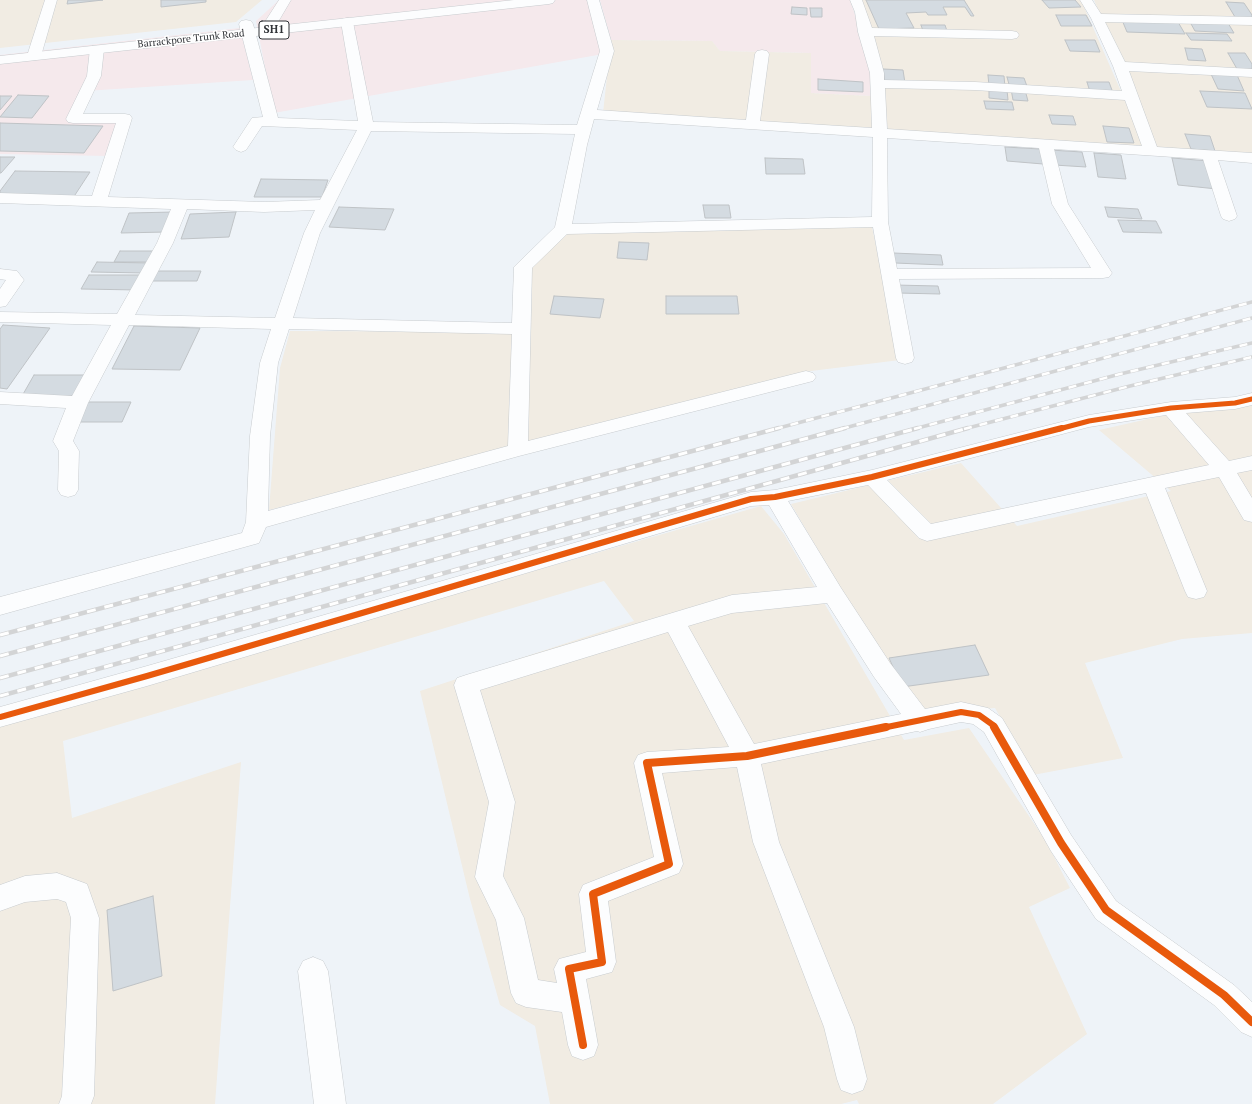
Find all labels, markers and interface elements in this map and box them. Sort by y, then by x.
road number: SH1 [259,21,289,39]
street label: Barrackpore Trunk Road [137,27,245,51]

